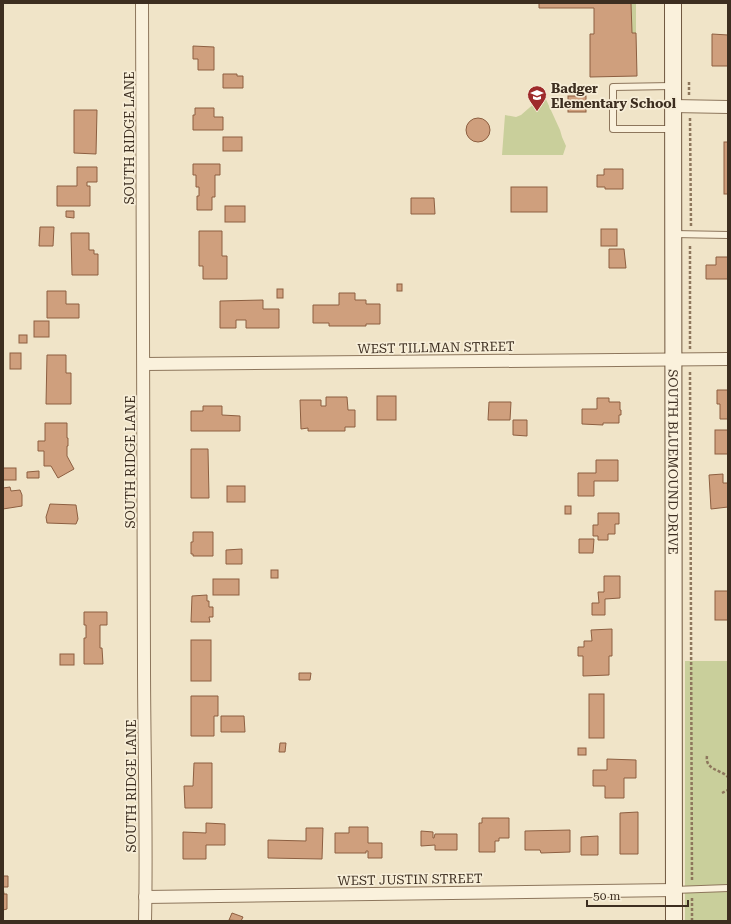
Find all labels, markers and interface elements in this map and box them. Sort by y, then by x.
street label: SOUTH RIDGE LANE [122,71,137,205]
place label: Badger Elementary School [551,81,677,111]
school or university icon: Badger Elementary School [526,84,548,112]
street label: WEST TILLMAN STREET [357,339,515,356]
street label: SOUTH BLUEMOUND DRIVE [665,369,681,555]
street label: SOUTH RIDGE LANE [123,395,138,529]
street label: SOUTH RIDGE LANE [124,719,139,853]
street label: WEST JUSTIN STREET [337,871,483,888]
scale bar [587,882,688,908]
text: 50 m [593,889,620,903]

